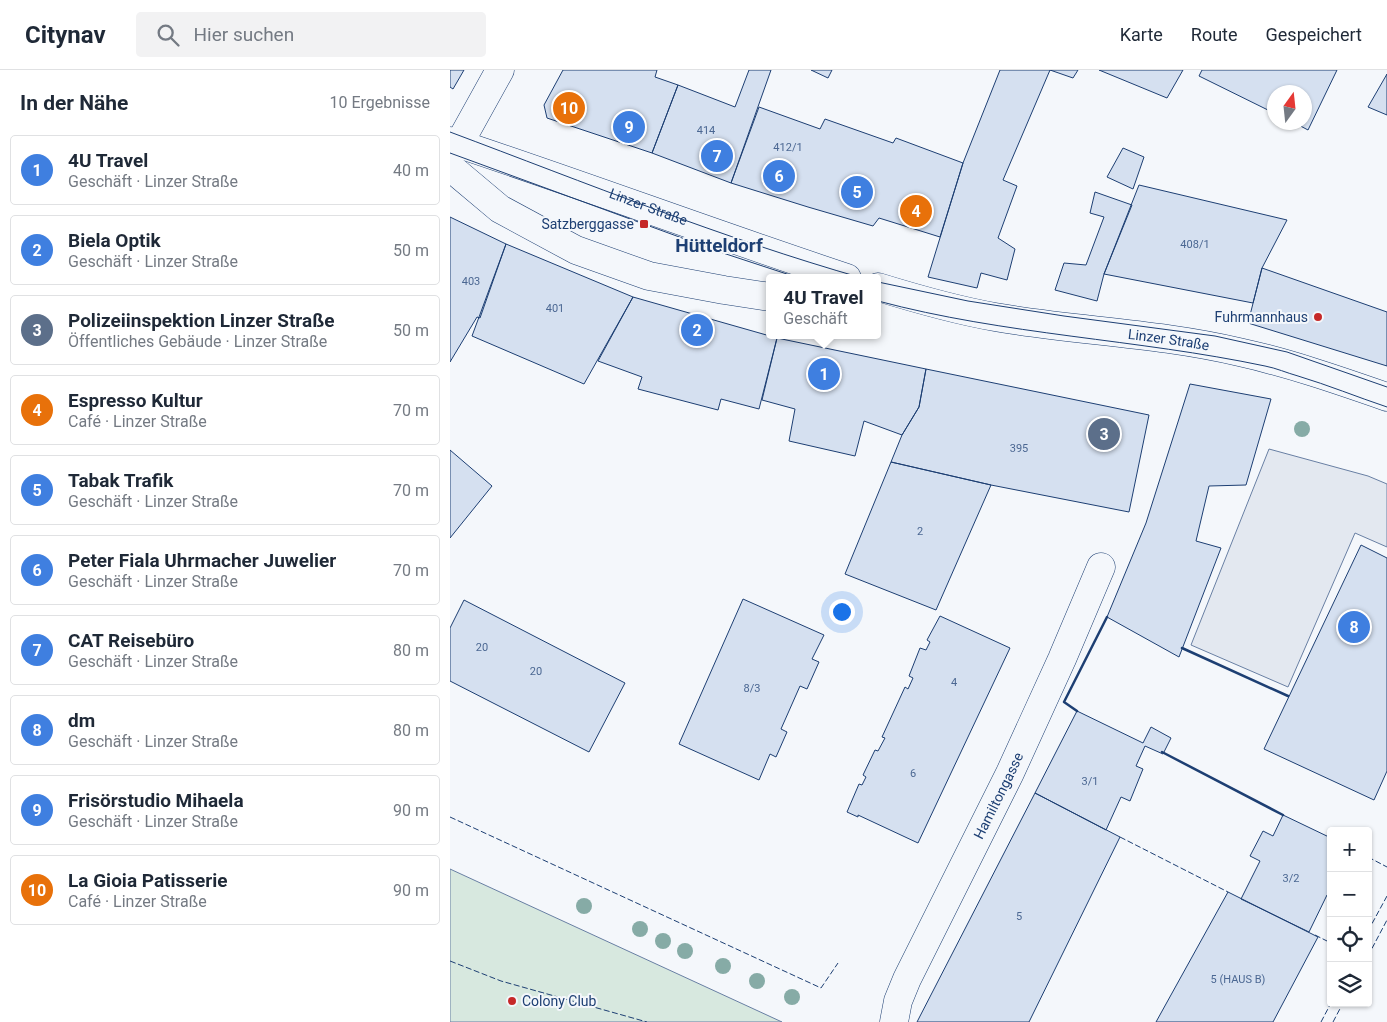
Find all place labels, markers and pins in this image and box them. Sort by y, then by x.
pin: 10 [553,89,585,127]
pin: 9 [613,108,645,146]
pin: 7 [701,137,733,175]
pin: 6 [763,157,795,195]
pin: 5 [841,173,873,211]
pin: 4 [900,192,932,230]
place label: Satzberggasse [541,216,634,232]
marker: Satzberggasse [638,218,650,230]
place label: Fuhrmannhaus [1215,309,1308,325]
pin: 2 [681,311,713,349]
marker: Fuhrmannhaus [1312,311,1324,323]
pin: 1 [808,355,840,393]
pin: 3 [1088,415,1120,453]
pin: 8 [1338,608,1370,646]
place label: Colony Club [522,993,597,1009]
marker: Colony Club [506,995,518,1007]

